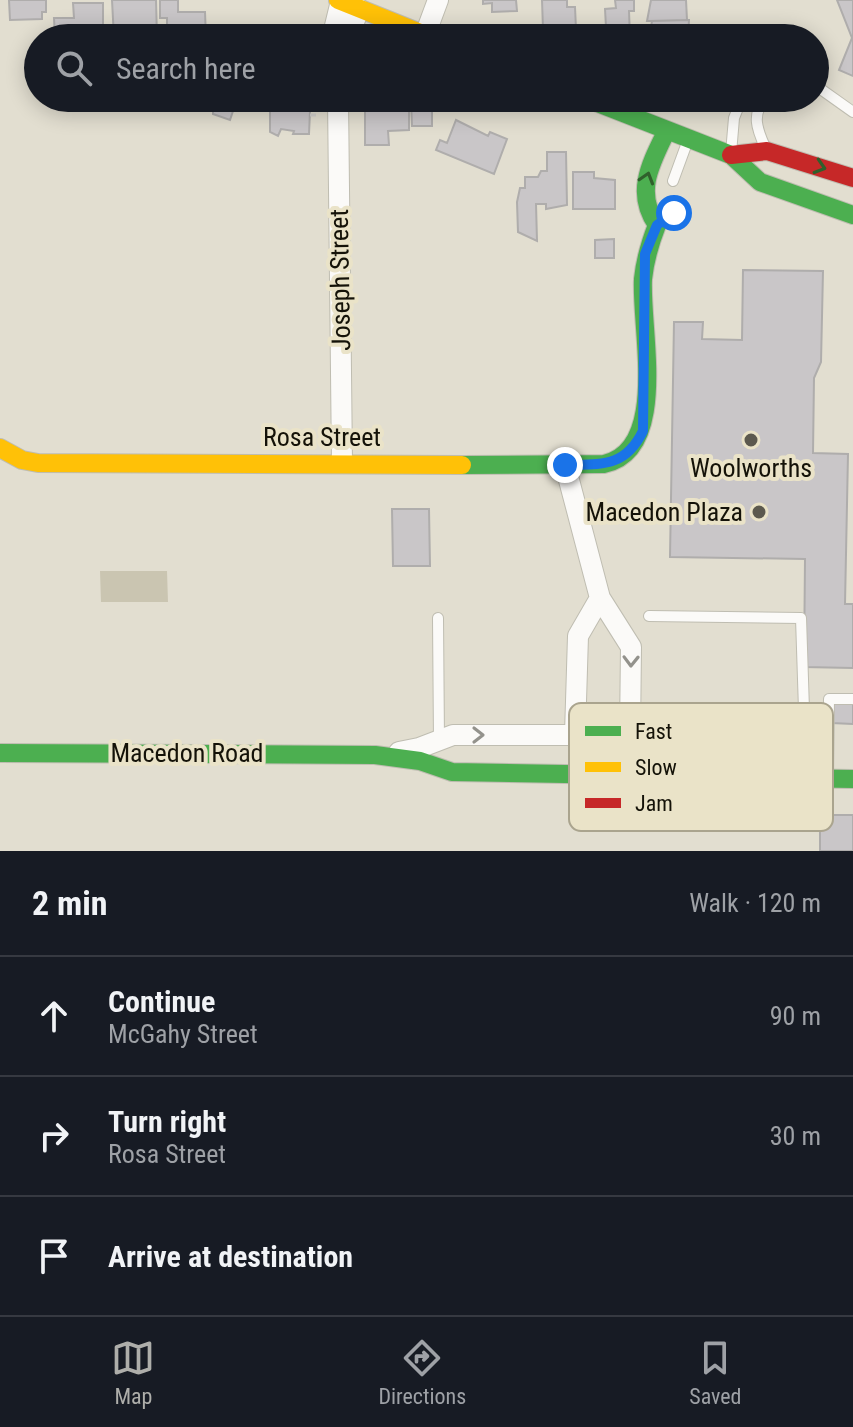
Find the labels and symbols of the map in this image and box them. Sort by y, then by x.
one-way arrow [812,158,826,174]
one-way arrow [638,171,654,185]
route start [656,195,692,231]
street label: Joseph Street [324,209,356,351]
street label: Rosa Street [263,422,381,452]
marker: Woolworths [742,431,760,449]
route end [547,447,583,483]
place label: Woolworths [690,453,812,483]
place label: Macedon Plaza [586,497,743,527]
marker: Macedon Plaza [750,503,768,521]
one-way arrow [622,655,640,668]
legend [569,703,833,831]
text: Fast [635,719,672,744]
one-way arrow [472,726,485,744]
street label: Macedon Road [110,738,264,768]
text: Slow [635,755,677,780]
text: Jam [635,791,673,816]

